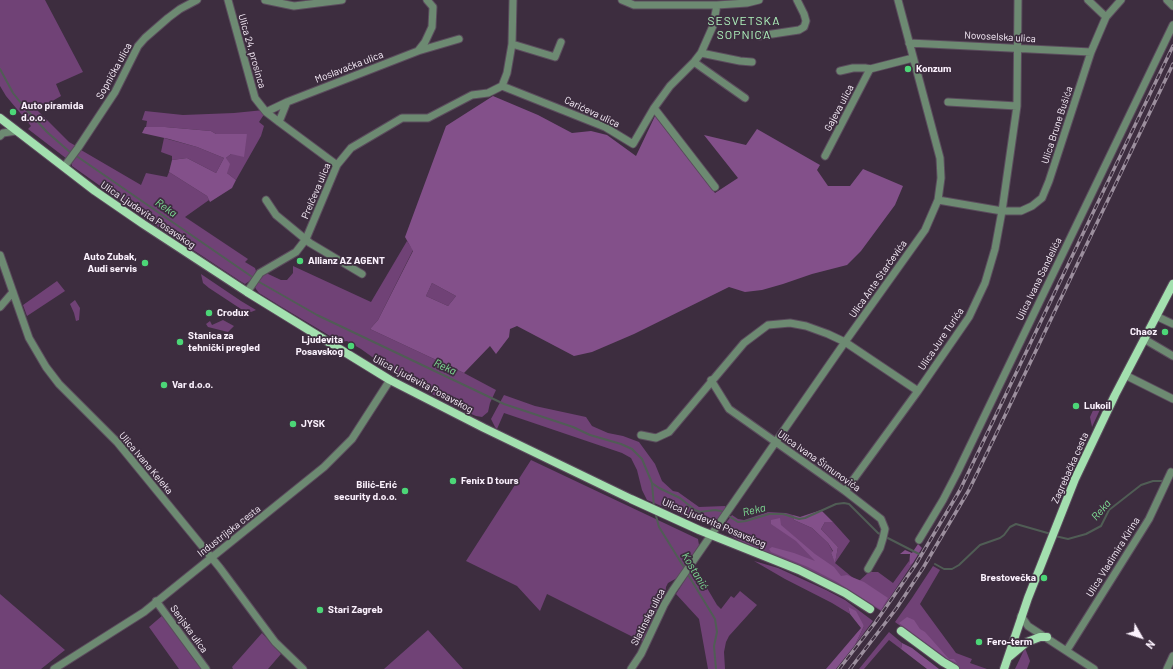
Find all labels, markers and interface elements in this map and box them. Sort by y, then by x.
street label: Ulica 24. prosinca [236,12,268,90]
district label: SESVETSKA SOPNICA [707,14,781,42]
street label: Novoselska ulica [964,29,1036,45]
street label: Sopnička ulica [94,41,134,101]
street label: Moslavačka ulica [313,48,385,86]
place label: Konzum [916,63,951,75]
marker: Konzum [903,64,913,74]
street label: Gajeva ulica [822,83,856,133]
street label: Ulica Brune Bušića [1039,85,1075,165]
street label: Carićeva ulica [562,94,622,130]
place label: Auto piramida d.o.o. [21,100,84,124]
marker: Auto piramida d.o.o. [8,107,18,117]
street label: Prelčeva ulica [299,161,333,221]
street label: Ulica Ljudevita Posavskog [98,179,198,251]
water label: Reka [153,196,179,220]
street label: Ulica Ivana Sandelića [1014,236,1064,322]
street label: Ulica Ante Starčevića [847,238,909,320]
place label: Auto Zubak, Audi servis [84,251,137,274]
place label: Allianz AZ AGENT [308,255,385,267]
marker: Allianz AZ AGENT [295,256,305,266]
marker: Auto Zubak, Audi servis [140,258,150,268]
street label: Ulica Jure Turića [916,305,966,373]
place label: Crodux [217,307,249,319]
marker: Crodux [204,308,214,318]
place label: Chaoz [1130,326,1157,338]
marker: Chaoz [1160,327,1170,337]
place label: Stanica za tehnički pregled [188,330,260,354]
place label: Ljudevita Posavskog [296,334,343,358]
marker: Stanica za tehnički pregled [175,337,185,347]
marker: Ljudevita Posavskog [346,341,356,351]
street label: Ulica Ljudevita Posavskog [371,352,475,416]
water label: Reka [432,356,458,378]
place label: Var d.o.o. [172,379,213,391]
marker: Var d.o.o. [159,380,169,390]
place label: Lukoil [1084,400,1111,412]
marker: Lukoil [1071,401,1081,411]
place label: JYSK [301,418,325,430]
marker: JYSK [288,419,298,429]
street label: Ulica Ivana Šimunovića [775,428,863,494]
street label: Ulica Ivana Keleka [117,429,175,497]
street label: Zagrebačka cesta [1049,431,1091,505]
place label: Fenix D tours [461,475,519,487]
marker: Fenix D tours [448,476,458,486]
place label: Bilić-Erić security d.o.o. [334,479,397,502]
marker: Bilić-Erić security d.o.o. [400,486,410,496]
street label: Ulica Ljudevita Posavskog [660,496,768,550]
water label: Reka [1088,497,1114,523]
water label: Reka [741,501,767,519]
street label: Industrijska cesta [195,503,263,559]
street label: Ulica Vladimira Kirina [1084,515,1142,599]
water label: Kostanić [679,550,711,592]
place label: Brestovečka [981,572,1036,584]
marker: Brestovečka [1039,573,1049,583]
street label: Slatinska ulica [629,587,667,647]
street label: Senjska ulica [168,603,210,655]
place label: Stari Zagreb [328,604,383,616]
marker: Stari Zagreb [315,605,325,615]
north arrow [1121,617,1161,657]
place label: Fero-term [987,636,1032,648]
marker: Fero-term [974,637,984,647]
text: N [1143,638,1158,652]

